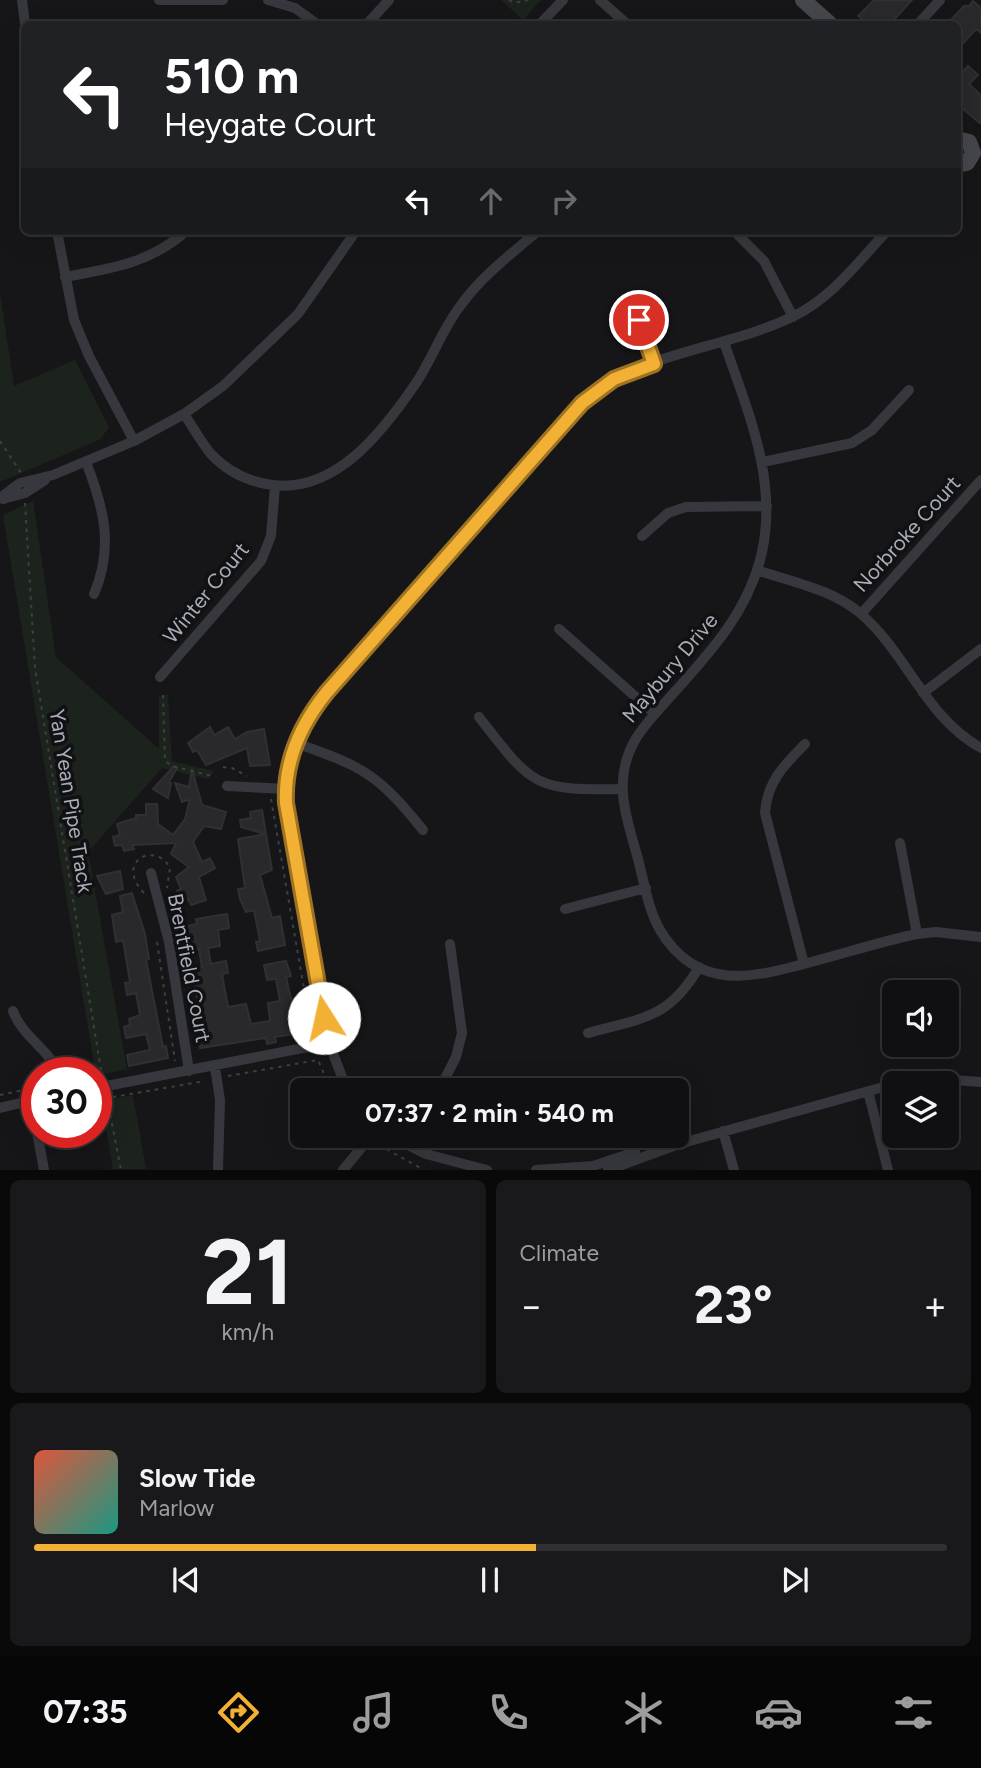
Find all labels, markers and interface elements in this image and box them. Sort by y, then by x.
text: 510 m [164,46,299,105]
icon: left [49,49,140,140]
text: Heygate Court [164,106,376,144]
icon: left [399,182,437,220]
icon: ahead [472,182,510,220]
icon: right [545,182,583,220]
pin [609,290,669,350]
icon: arrive [620,301,658,339]
street label: Norbroke Court [848,470,965,597]
street label: Winter Court [157,537,254,648]
street label: Maybury Drive [617,608,723,728]
street label: Yan Yean Pipe Track [45,707,98,895]
street label: Brentfield Court [163,891,216,1045]
map controls [882,980,959,1148]
button: sound [882,980,959,1057]
position arrow [287,981,361,1055]
speed limit sign: 30 [21,1057,112,1148]
button: layers [882,1071,959,1148]
text: 07:37 · 2 min · 540 m [365,1097,614,1129]
text: 21 [202,1218,293,1327]
text: Climate [520,1239,599,1267]
text: 23° [694,1274,773,1336]
text: − [520,1283,543,1329]
text: + [923,1283,947,1329]
text: km/h [221,1318,274,1346]
text: Slow Tide [139,1462,255,1494]
text: Marlow [139,1494,214,1522]
icon: previous [167,1561,205,1599]
icon: pause [471,1561,509,1599]
icon: next [776,1561,814,1599]
icon: directions [214,1688,263,1737]
icon: music [349,1688,398,1737]
icon: phone [484,1688,533,1737]
icon: climate [619,1688,668,1737]
icon: car [754,1688,803,1737]
icon: filters [889,1688,938,1737]
text: 07:35 [43,1693,128,1731]

